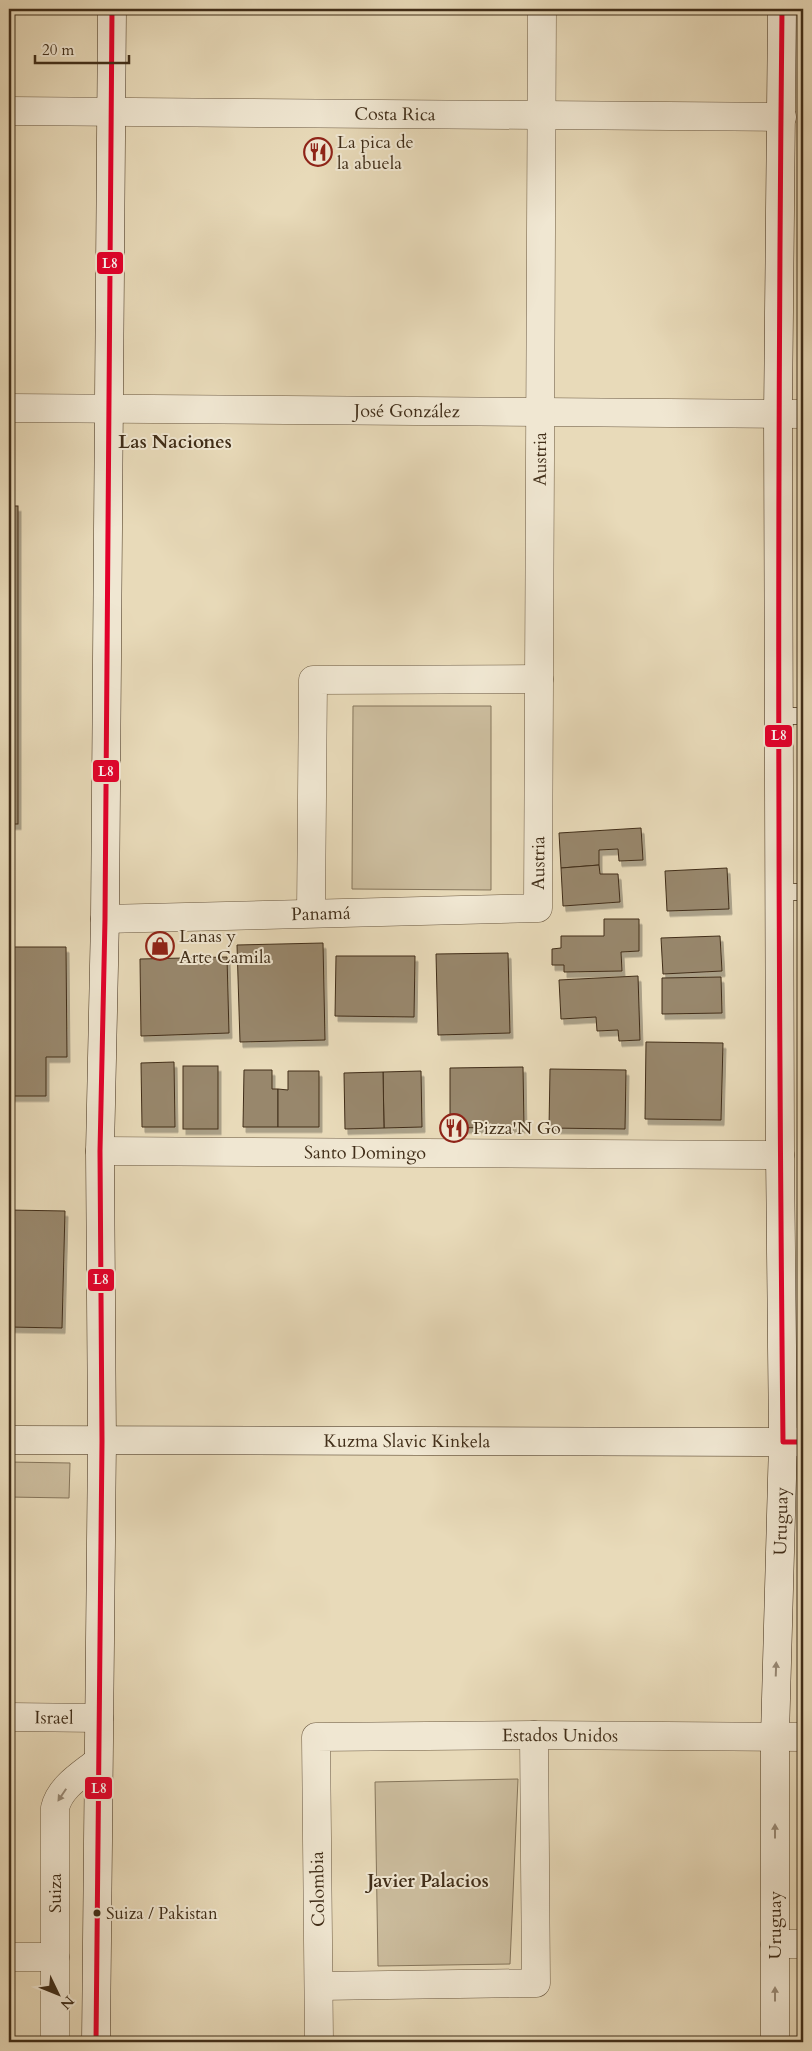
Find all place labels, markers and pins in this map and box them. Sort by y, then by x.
place label: La pica de la abuela [337,130,414,176]
restaurant icon: La pica de la abuela [303,137,333,167]
place label: Lanas y Arte Camila [179,924,271,970]
shop icon: Lanas y Arte Camila [145,931,175,961]
restaurant icon: Pizza'N Go [439,1113,469,1143]
place label: Pizza'N Go [473,1116,561,1141]
place label: Suiza / Pakistan [106,1902,218,1925]
marker: Suiza / Pakistan [92,1908,102,1918]

